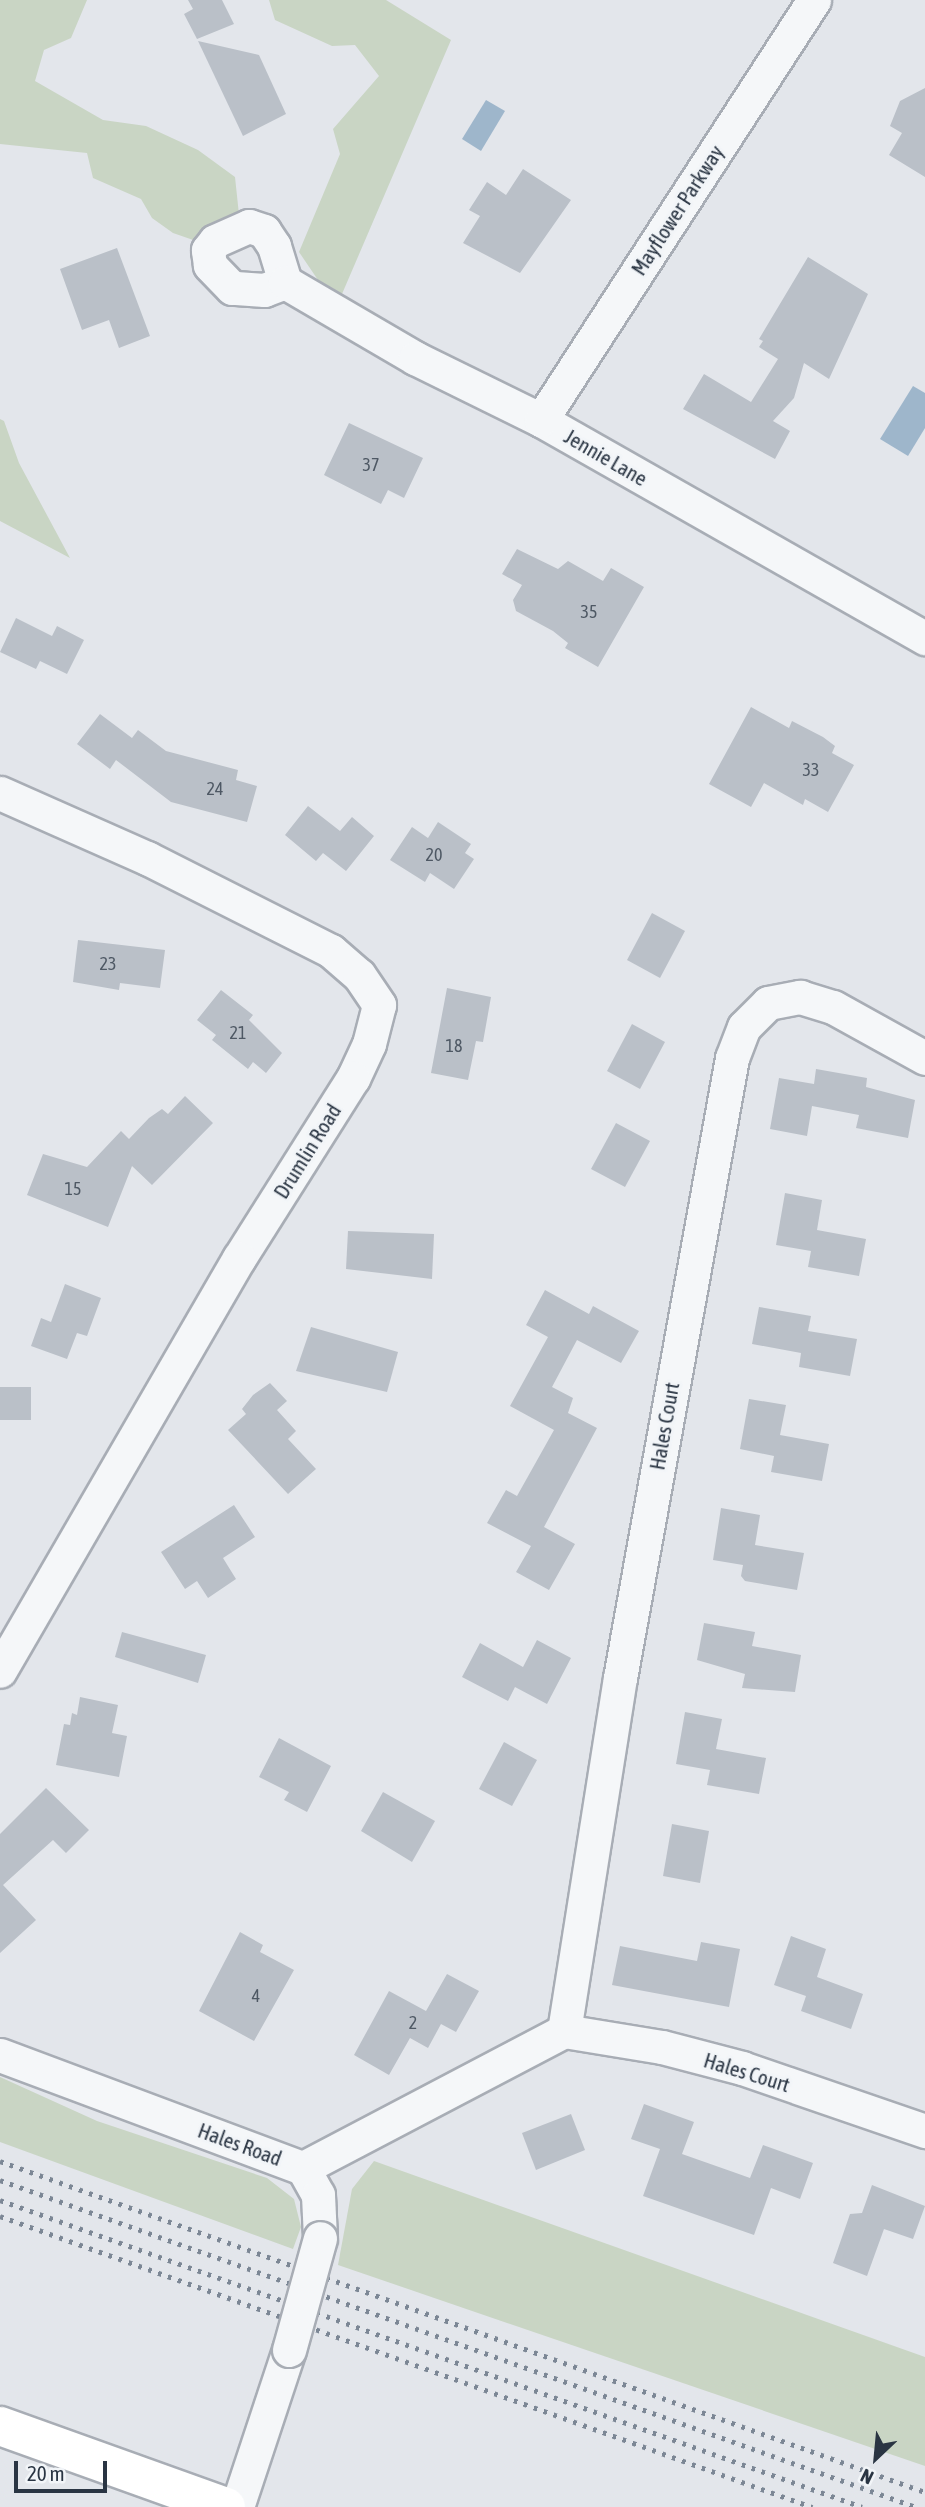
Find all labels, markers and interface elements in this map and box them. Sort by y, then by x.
street label: Mayflower Parkway [626,140,728,280]
street label: Jennie Lane [560,423,652,491]
house number: 37 [363,454,379,476]
house number: 35 [581,601,597,623]
house number: 33 [803,759,819,781]
house number: 24 [207,778,223,800]
house number: 20 [426,844,442,866]
house number: 23 [100,953,116,975]
house number: 21 [230,1022,246,1044]
house number: 18 [446,1035,462,1057]
street label: Drumlin Road [268,1099,346,1203]
house number: 15 [65,1178,81,1200]
street label: Hales Court [644,1380,684,1472]
house number: 4 [252,1985,260,2007]
house number: 2 [409,2012,417,2034]
street label: Hales Court [701,2047,793,2097]
street label: Hales Road [195,2117,285,2171]
north arrow [841,2423,911,2493]
scale bar [18,2448,110,2492]
text: 20 m [27,2461,65,2485]
text: N [857,2465,877,2489]

